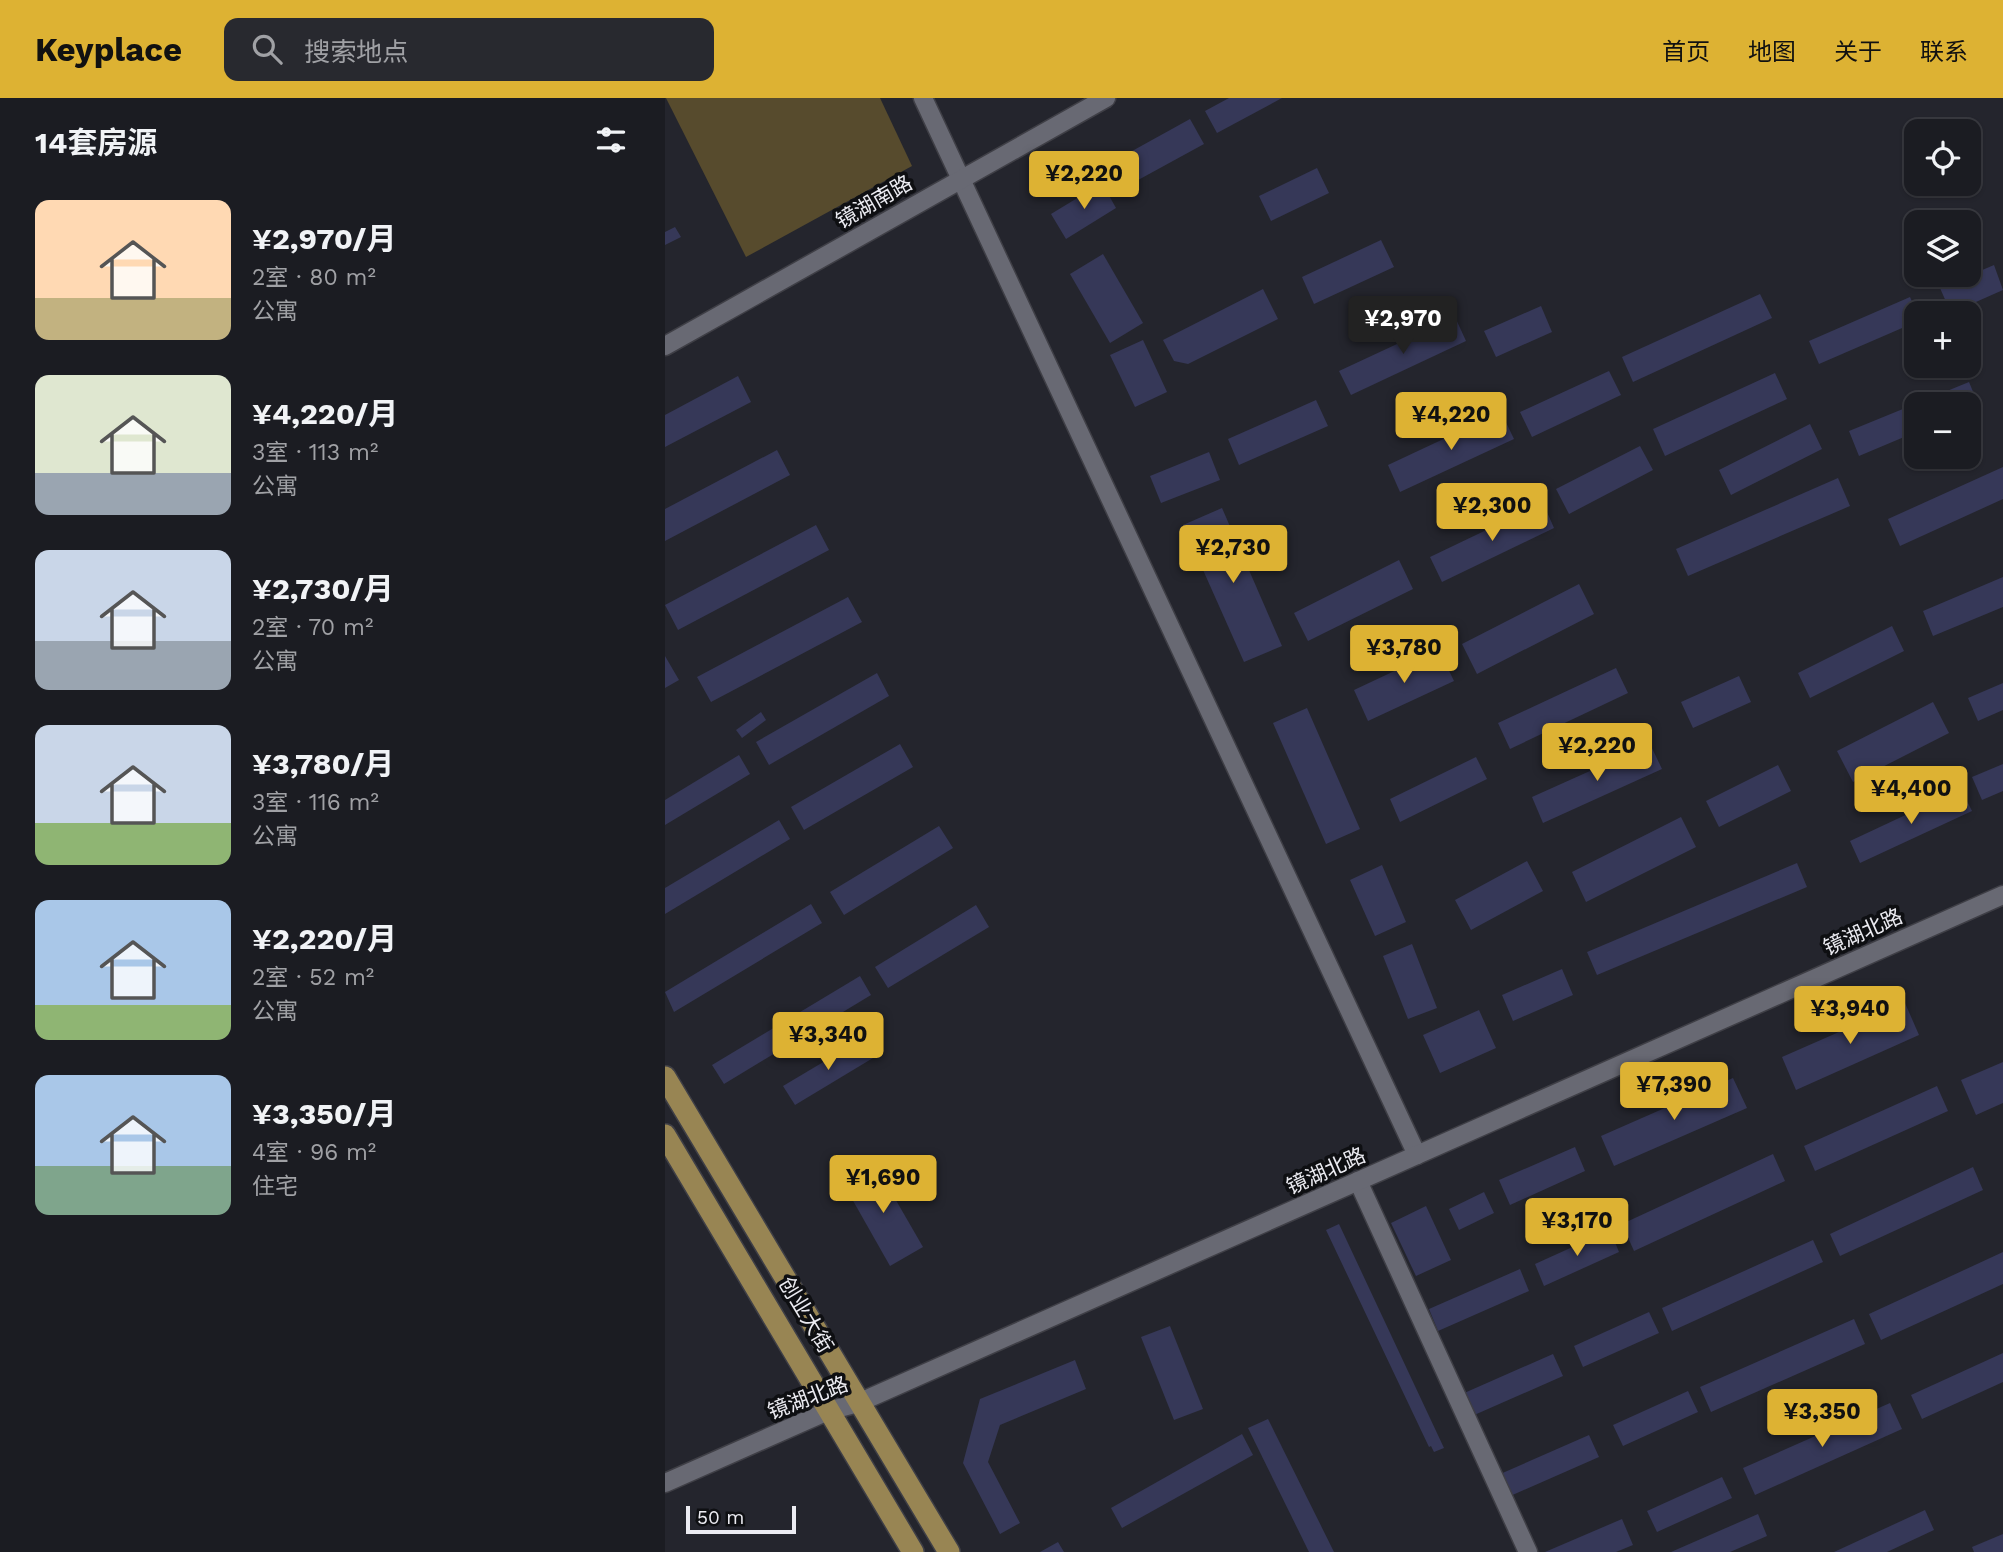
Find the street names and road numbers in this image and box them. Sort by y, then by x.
street label: 镜湖南路 [831,170,916,233]
street label: 镜湖北路 [1819,903,1906,960]
street label: 镜湖北路 [1282,1142,1369,1199]
street label: 创业大街 [774,1272,839,1357]
street label: 镜湖北路 [764,1371,852,1424]

